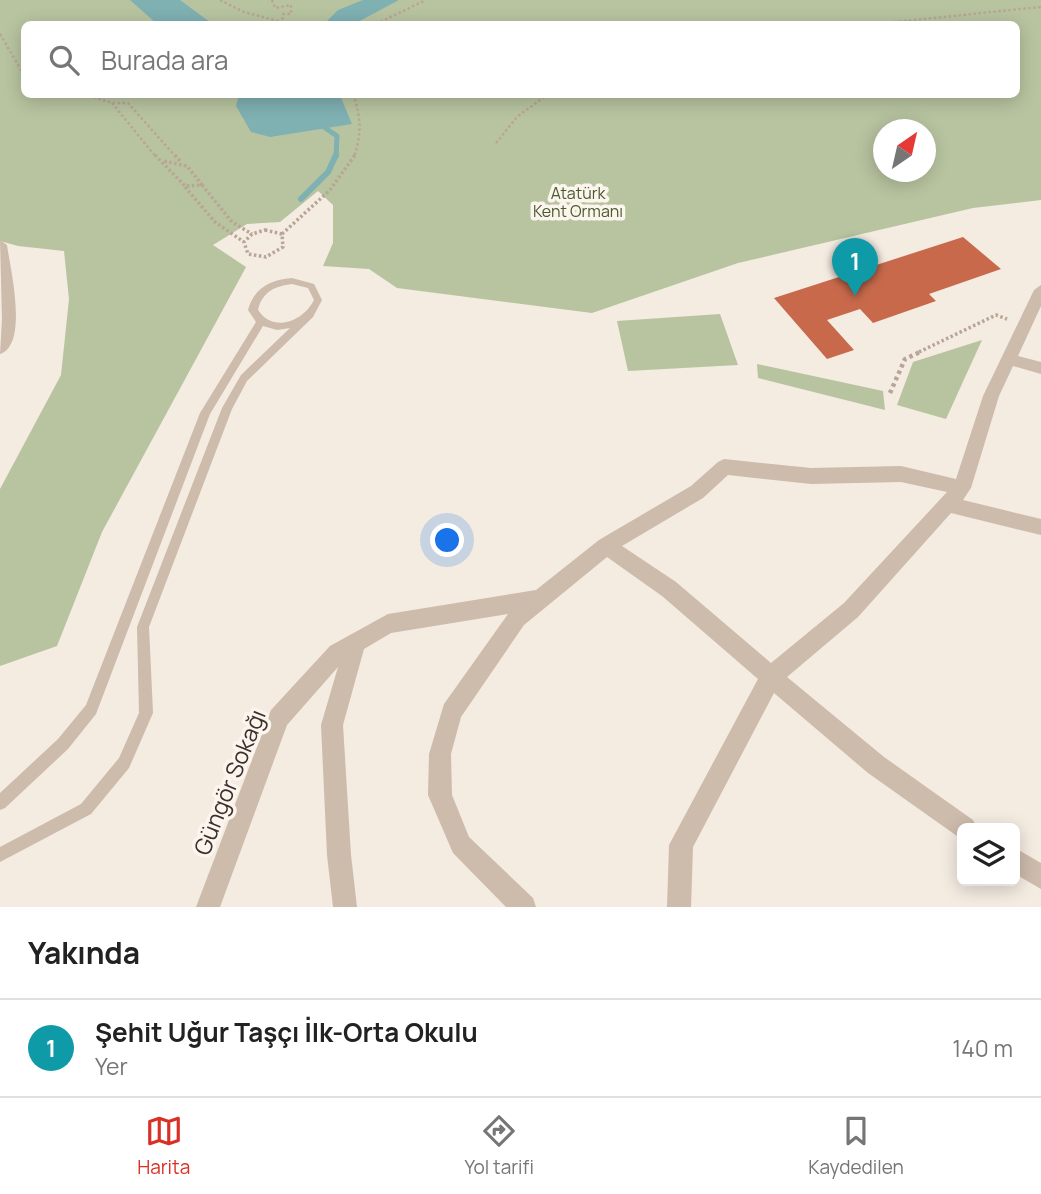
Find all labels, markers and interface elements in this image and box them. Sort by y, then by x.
search box [21,21,1020,98]
icon: search [45,41,83,79]
text: Burada ara [101,42,228,78]
north arrow [873,119,936,182]
park label: Atatürk Kent Ormanı [533,182,623,222]
pin: 1 [832,238,878,296]
your location [430,523,464,557]
street label: Güngör Sokağı [185,704,273,860]
map controls [957,823,1020,886]
button: layers [957,823,1020,886]
text: Yakında [28,932,140,973]
text: Şehit Uğur Taşçı İlk-Orta Okulu [95,1014,478,1050]
text: 1 [46,1032,56,1064]
text: 140 m [952,1032,1013,1064]
text: Yer [95,1050,128,1082]
tab: Harita [137,1112,190,1180]
tab: Yol tarifi [465,1112,534,1180]
tab: Kaydedilen [808,1112,904,1180]

